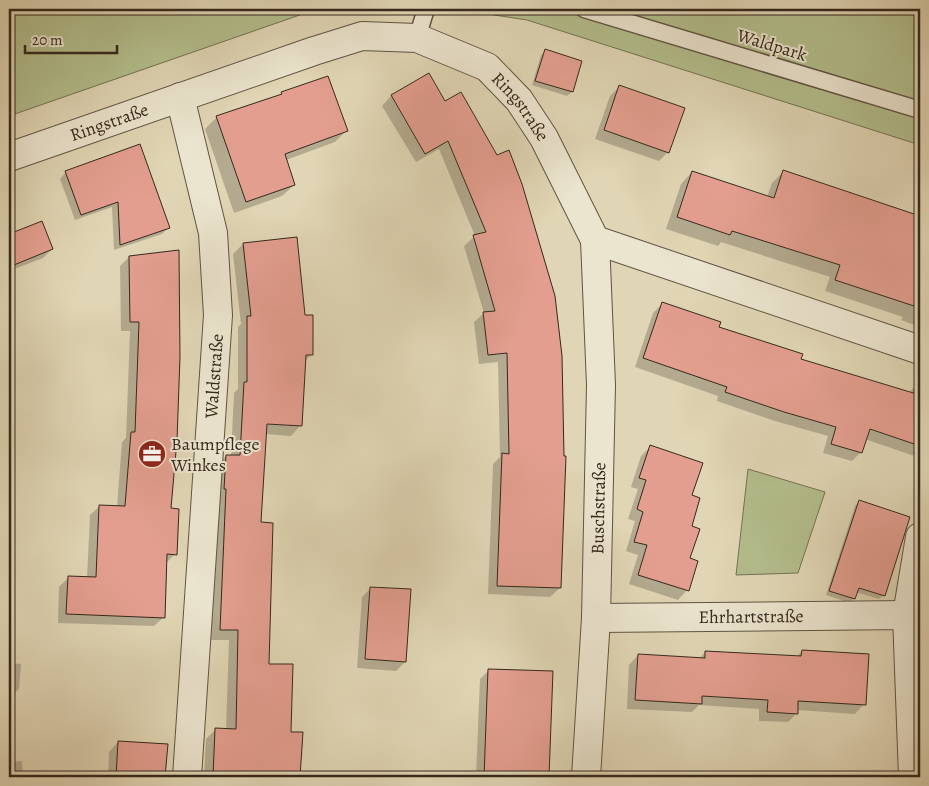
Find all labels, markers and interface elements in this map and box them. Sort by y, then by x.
scale bar [25,22,118,54]
street label: Waldpark [733,23,810,67]
text: 20 m [32,30,63,50]
street label: Ringstraße [486,67,555,146]
street label: Ringstraße [67,97,152,147]
street label: Waldstraße [199,333,229,420]
place label: Baumpflege Winkes [170,432,260,477]
office icon: Baumpflege Winkes [137,439,167,469]
street label: Buschstraße [585,462,611,555]
street label: Ehrhartstraße [698,604,804,629]

